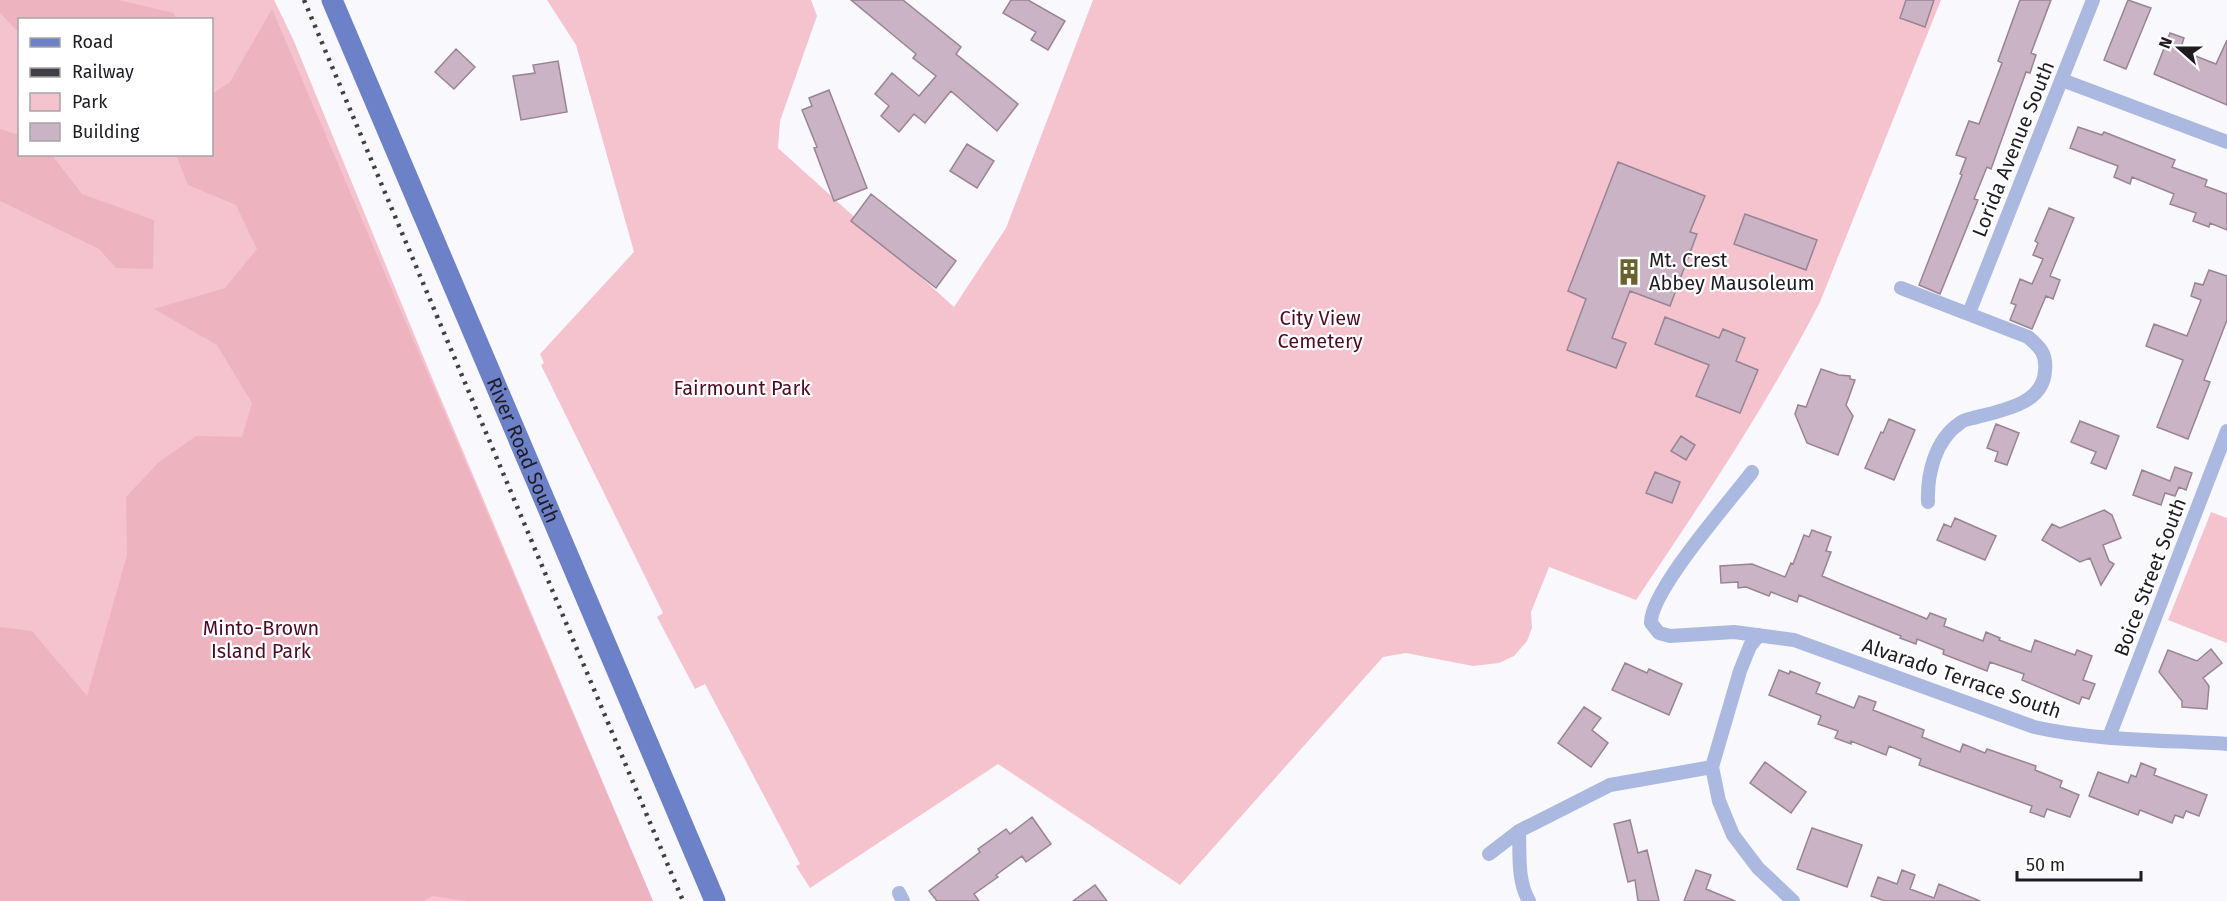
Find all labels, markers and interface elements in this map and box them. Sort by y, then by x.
legend [18,18,213,156]
north arrow [2149,18,2209,78]
text: Road [72,31,114,53]
text: N [2155,34,2176,51]
street label: Lorida Avenue South [1967,58,2059,240]
text: Railway [72,61,134,83]
text: Park [72,91,108,113]
text: Building [72,121,140,143]
place label: Mt. Crest Abbey Mausoleum [1649,248,1815,295]
building icon: Mt. Crest Abbey Mausoleum [1614,257,1644,287]
park label: City View Cemetery [1277,306,1363,353]
street label: River Road South [482,373,565,527]
park label: Fairmount Park [674,376,811,400]
street label: Boice Street South [2109,494,2191,660]
park label: Minto-Brown Island Park [203,616,319,663]
street label: Alvarado Terrace South [1859,633,2065,723]
scale bar [2017,844,2142,882]
text: 50 m [2026,854,2065,876]

